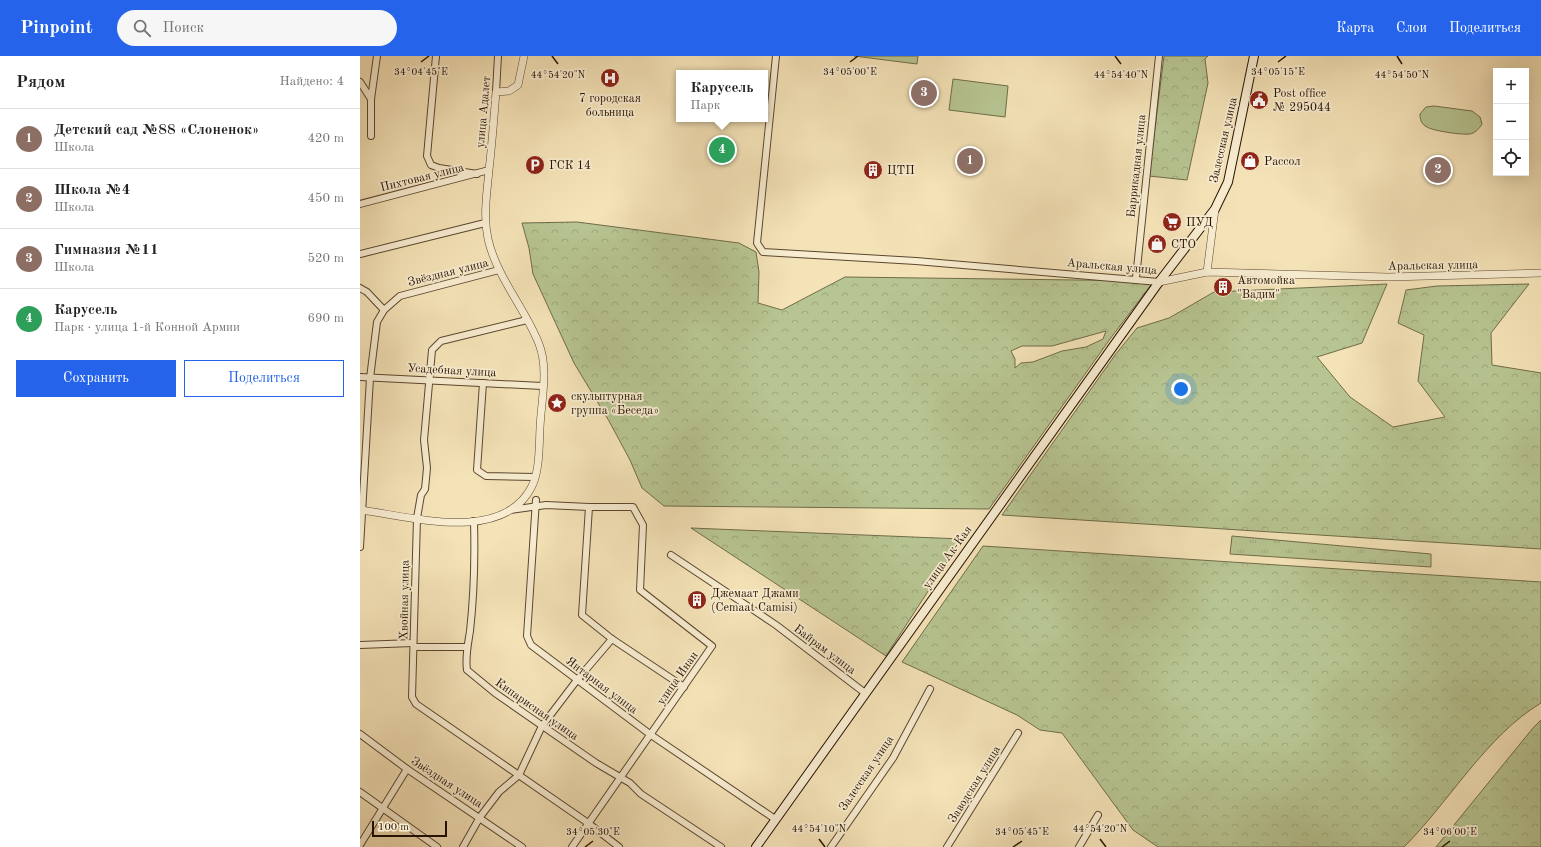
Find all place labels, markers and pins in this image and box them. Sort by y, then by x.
hospital icon: 7 городская больница [599,67,621,89]
pin: 3 [911,78,937,108]
place label: Post office № 295044 [1273,88,1331,114]
public building icon: Post office № 295044 [1248,89,1270,111]
place label: 7 городская больница [579,93,641,119]
pin: 4 [709,135,735,165]
pin: 1 [957,146,983,176]
shop icon: Рассол [1239,150,1261,172]
parking icon: ГСК 14 [524,154,546,176]
pin: 2 [1425,155,1451,185]
place label: Рассол [1264,156,1301,168]
building icon: ЦТП [862,159,884,181]
place label: ГСК 14 [549,160,591,172]
place label: ЦТП [887,165,915,177]
supermarket icon: ПУД [1161,211,1183,233]
place label: ПУД [1186,217,1213,229]
shop icon: СТО [1146,233,1168,255]
place label: СТО [1171,239,1196,251]
place label: Автомойка "Вадим" [1237,275,1295,301]
building icon: Автомойка "Вадим" [1212,276,1234,298]
place label: скульптурная группа «Беседа» [571,391,659,417]
place icon: скульптурная группа «Беседа» [546,392,568,414]
place label: Джемаат Джами (Cemaat Camisi) [711,588,799,614]
building icon: Джемаат Джами (Cemaat Camisi) [686,589,708,611]

